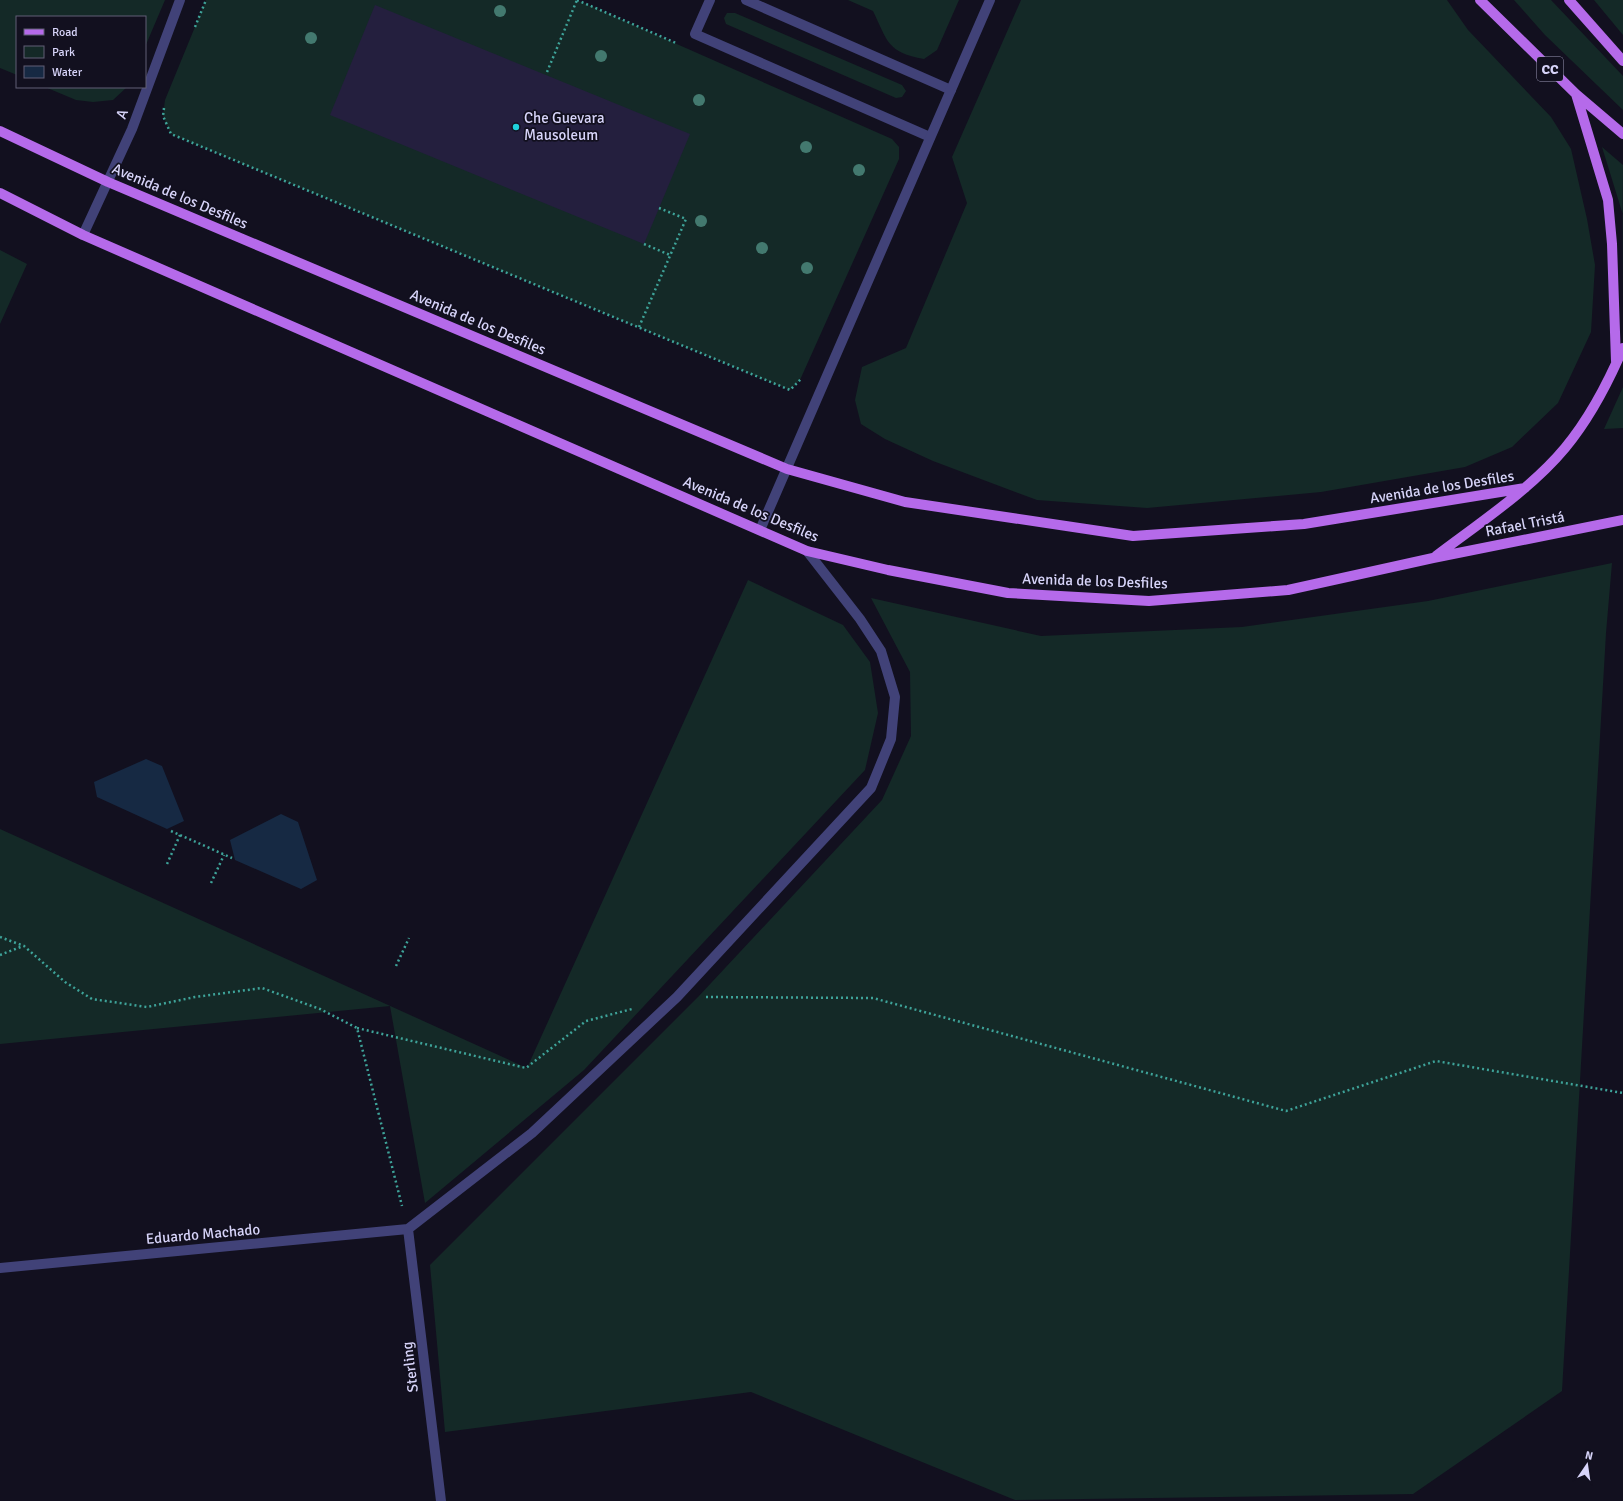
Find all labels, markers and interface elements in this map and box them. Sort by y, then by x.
legend [16,16,146,88]
text: Road [52,25,78,40]
text: Park [52,45,75,60]
road number: CC [1537,57,1563,81]
text: Water [52,65,83,80]
street label: A [112,106,132,122]
place label: Che Guevara Mausoleum [524,109,605,144]
marker: Che Guevara Mausoleum [511,122,521,132]
street label: Avenida de los Desfiles [109,159,251,233]
street label: Avenida de los Desfiles [407,285,549,359]
street label: Avenida de los Desfiles [1369,467,1516,507]
street label: Avenida de los Desfiles [680,472,822,546]
street label: Rafael Tristá [1484,508,1566,540]
street label: Avenida de los Desfiles [1022,569,1169,593]
street label: Eduardo Machado [145,1220,261,1248]
street label: Sterling [398,1341,422,1393]
north arrow [1567,1445,1607,1485]
text: N [1584,1449,1594,1463]

